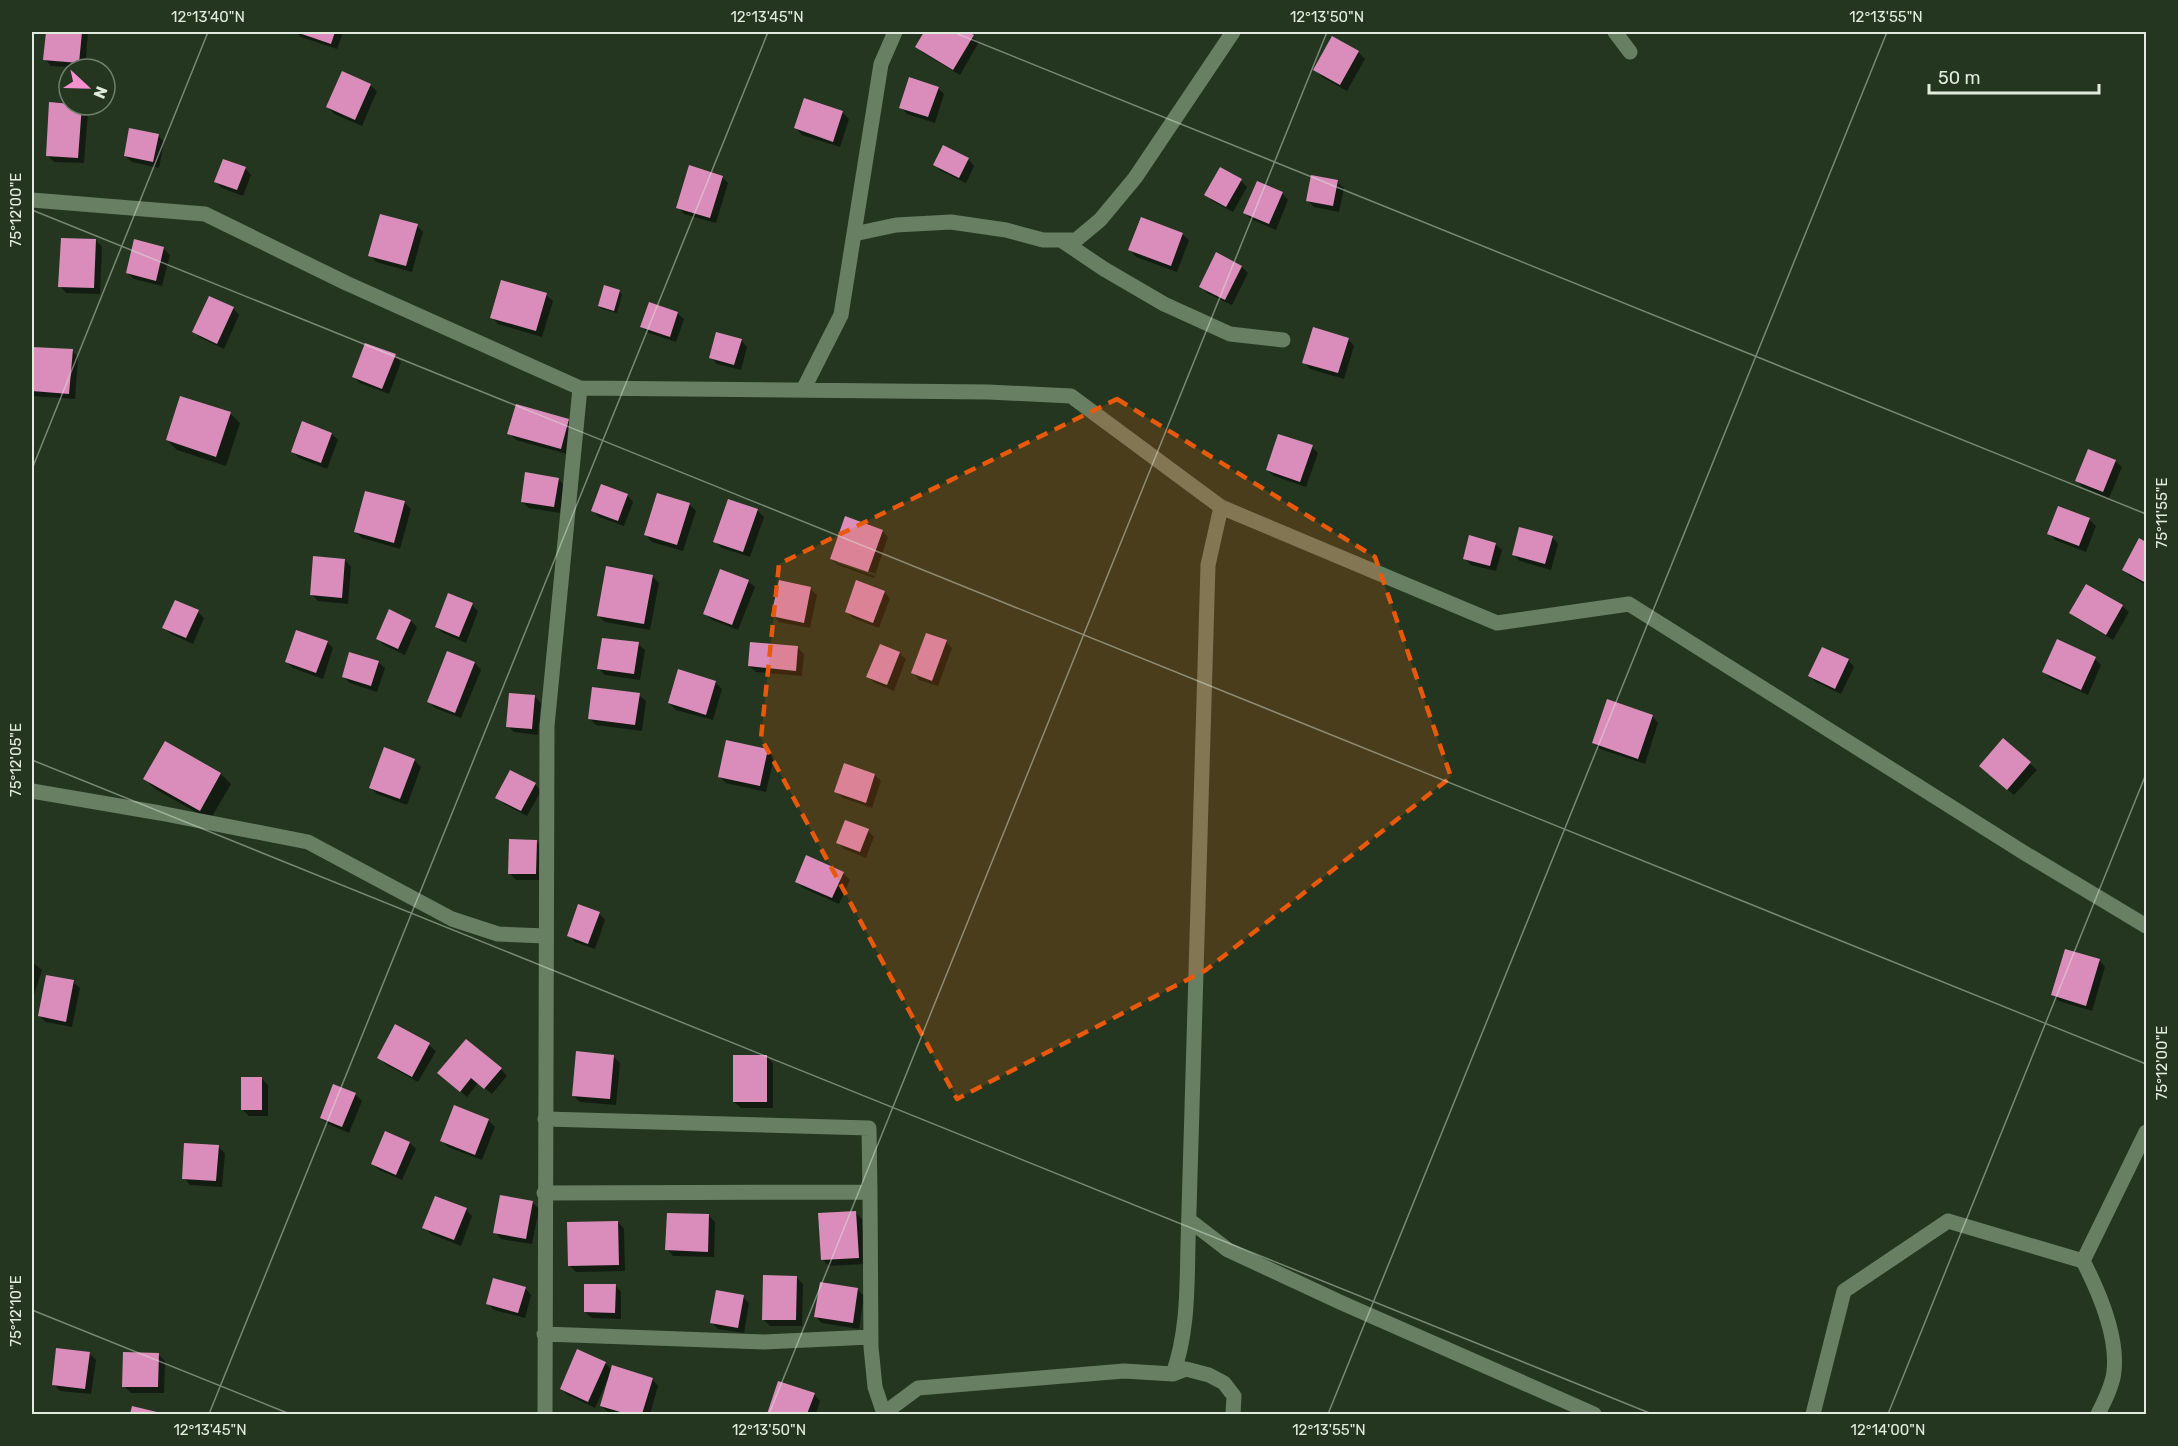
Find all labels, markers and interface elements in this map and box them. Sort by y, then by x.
text: 12°13'40"N [171,8,245,26]
text: 12°13'45"N [730,8,804,26]
text: 12°13'50"N [1290,8,1364,26]
text: 12°13'55"N [1849,8,1923,26]
north arrow [57,57,117,117]
scale bar [1929,57,2098,95]
text: 50 m [1938,67,1981,89]
text: N [89,84,111,101]
text: 75°12'00"E [7,173,25,247]
text: 75°11'55"E [2153,477,2171,549]
text: 75°12'05"E [7,723,25,797]
text: 75°12'00"E [2153,1026,2171,1100]
text: 75°12'10"E [7,1275,25,1347]
text: 12°13'45"N [173,1421,247,1439]
text: 12°13'50"N [732,1421,806,1439]
text: 12°13'55"N [1292,1421,1366,1439]
text: 12°14'00"N [1851,1421,1925,1439]

